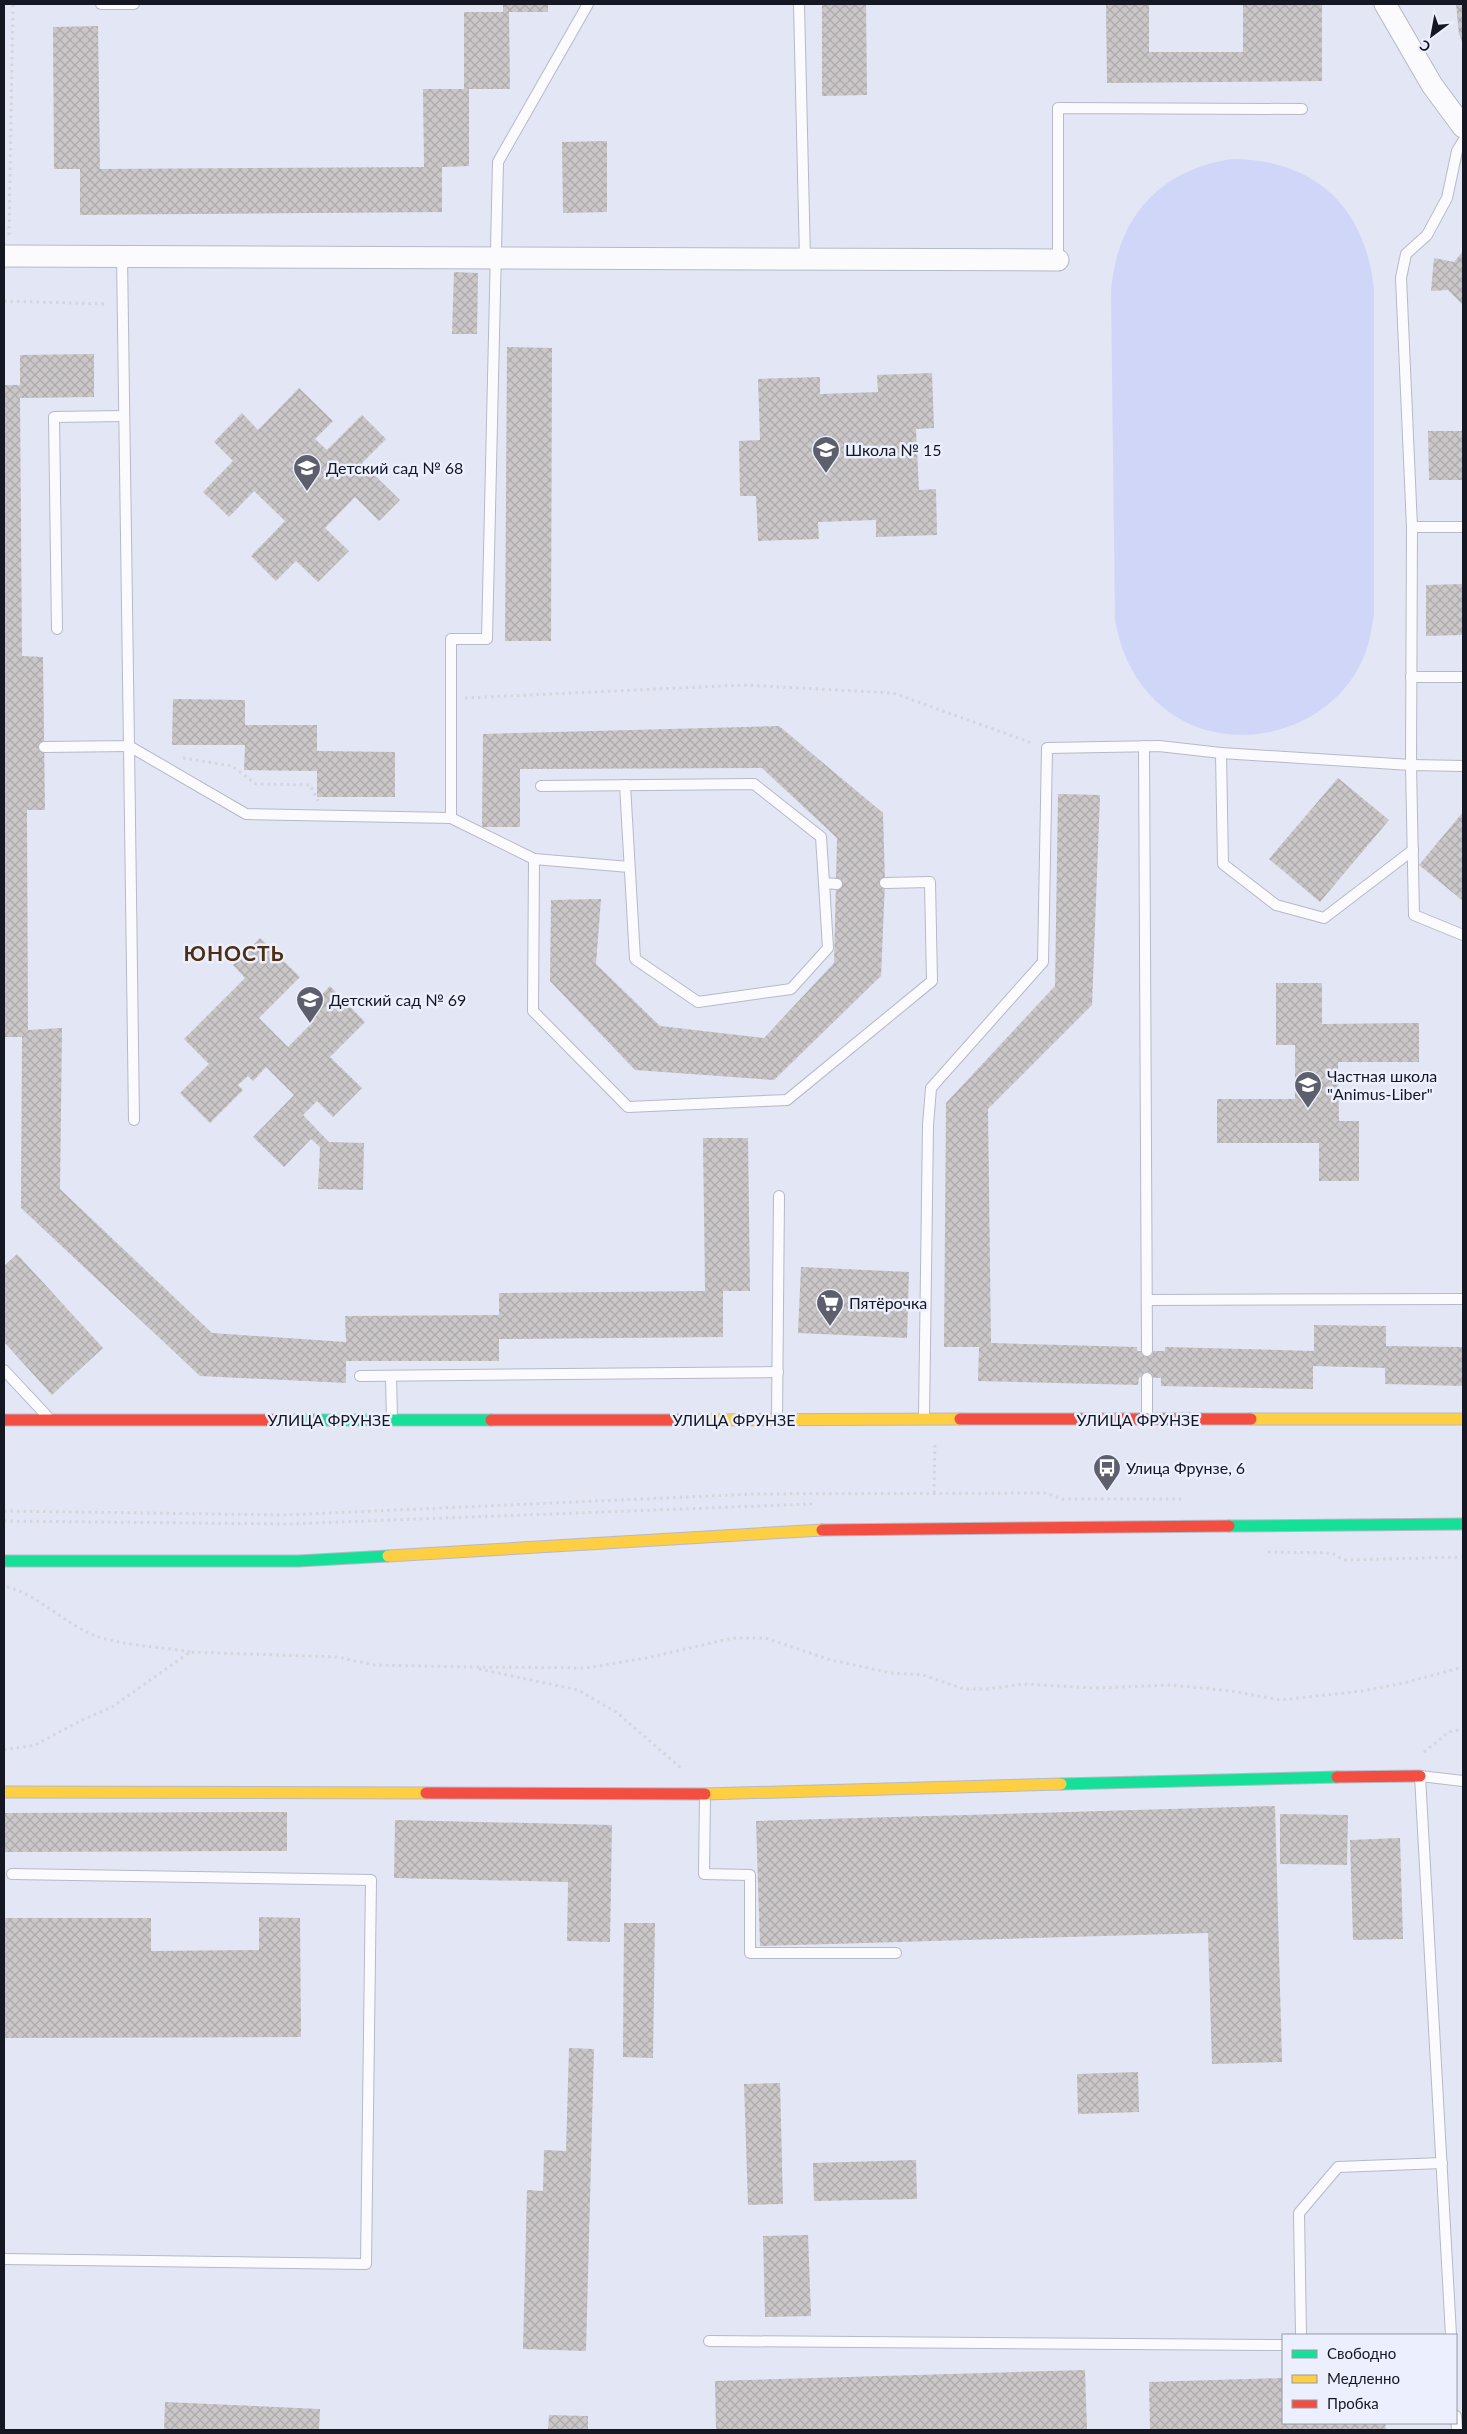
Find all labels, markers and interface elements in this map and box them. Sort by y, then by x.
north arrow [1407,10,1457,60]
text: С [1416,36,1433,56]
school or university icon: Школа № 15 [811,435,841,474]
place label: Школа № 15 [845,440,941,459]
school or university icon: Детский сад № 68 [292,453,322,492]
place label: Детский сад № 68 [326,458,463,477]
district label: ЮНОСТЬ [183,940,285,965]
school or university icon: Детский сад № 69 [295,985,325,1024]
place label: Детский сад № 69 [329,990,466,1009]
place label: Частная школа "Animus-Liber" [1327,1066,1437,1103]
school or university icon: Частная школа "Animus-Liber" [1293,1070,1323,1109]
supermarket icon: Пятёрочка [815,1288,845,1327]
place label: Пятёрочка [849,1293,927,1312]
street label: УЛИЦА ФРУНЗЕ [267,1410,391,1429]
street label: УЛИЦА ФРУНЗЕ [672,1410,796,1429]
street label: УЛИЦА ФРУНЗЕ [1076,1410,1200,1429]
bus stop icon: Улица Фрунзе, 6 [1092,1453,1122,1492]
place label: Улица Фрунзе, 6 [1126,1458,1245,1477]
legend [1282,2334,1457,2424]
text: Свободно [1327,2344,1396,2362]
text: Медленно [1327,2369,1400,2387]
text: Пробка [1327,2394,1379,2412]

